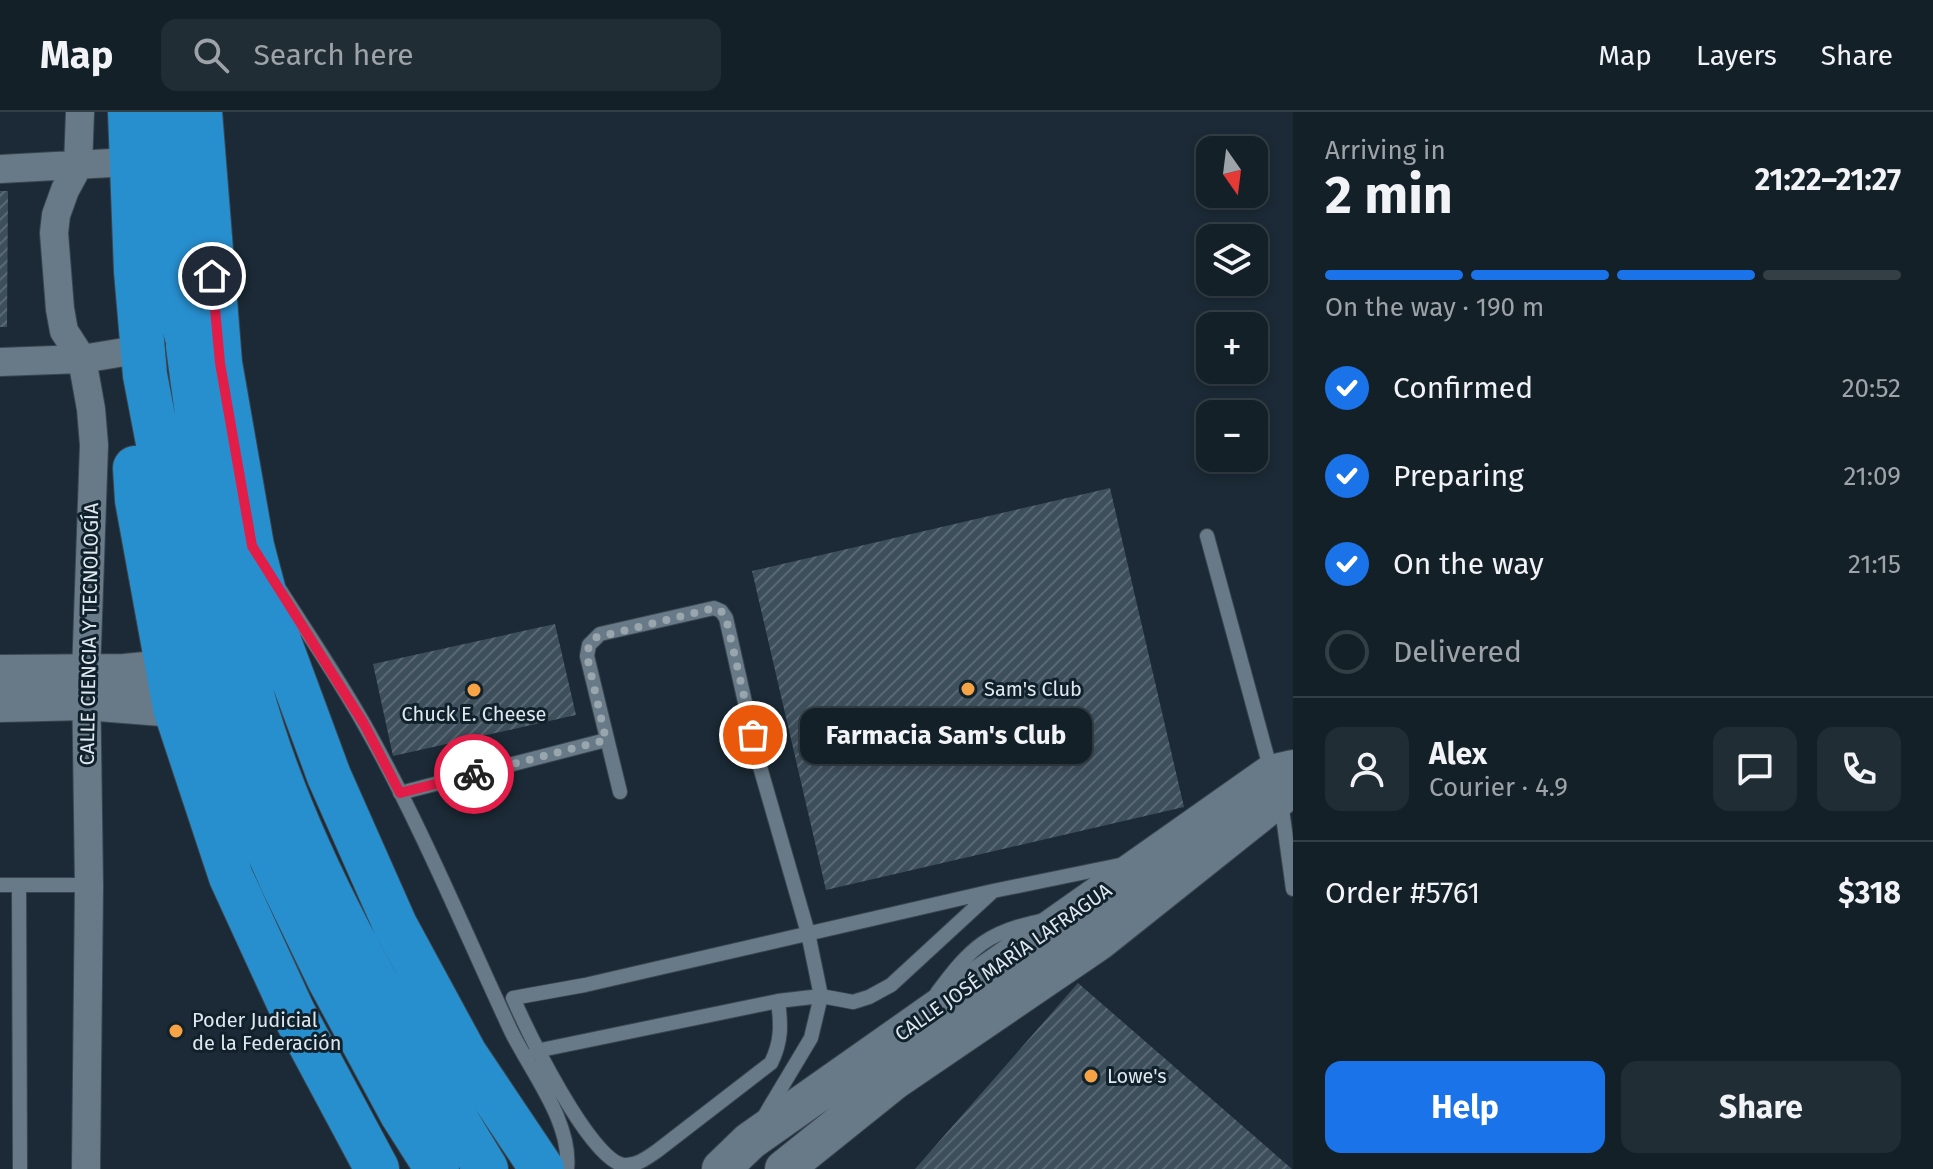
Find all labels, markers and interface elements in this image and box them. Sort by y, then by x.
search box [161,19,721,91]
text: Map [40,32,113,78]
icon: search [189,33,233,77]
text: Search here [253,37,414,73]
text: Map [1598,39,1652,72]
text: Layers [1696,39,1777,72]
text: Share [1821,39,1893,72]
text: Arriving in [1325,135,1446,166]
north arrow [1196,136,1268,208]
map controls [1196,136,1268,472]
text: 21:22–21:27 [1755,162,1901,198]
text: 2 min [1325,164,1453,227]
button: layers [1196,224,1268,296]
pin [178,242,246,310]
icon: home [190,254,234,298]
text: On the way · 190 m [1325,292,1544,323]
button: + [1196,312,1268,384]
icon: check [1325,366,1369,410]
text: Confirmed [1393,370,1533,406]
text: 20:52 [1842,373,1901,404]
button: − [1196,400,1268,472]
icon: check [1325,454,1369,498]
text: Preparing [1393,458,1524,494]
text: 21:09 [1843,461,1901,492]
street label: CALLE CIENCIA Y TECNOLOGÍA [75,502,103,765]
icon: check [1325,542,1369,586]
text: On the way [1393,546,1544,582]
text: 21:15 [1848,549,1901,580]
text: Delivered [1393,634,1522,670]
place label: Sam's Club [984,677,1082,701]
marker: Sam's Club [959,680,977,698]
marker: Chuck E. Cheese [465,681,483,699]
pin [719,701,787,769]
place label: Chuck E. Cheese [401,702,547,726]
callout: Farmacia Sam's Club [801,707,1093,763]
icon: bag [731,713,775,757]
text: Farmacia Sam's Club [826,720,1066,751]
button: person [1325,727,1409,811]
button: chat [1713,727,1797,811]
button: phone [1817,727,1901,811]
courier [434,734,514,814]
text: Alex [1429,736,1487,772]
icon: bike [452,752,496,796]
text: Courier · 4.9 [1429,772,1568,803]
text: Order #5761 [1325,875,1480,911]
text: $318 [1838,875,1901,911]
street label: CALLE JOSÉ MARÍA LAFRAGUA [890,878,1116,1046]
place label: Poder Judicial de la Federación [192,1008,341,1055]
marker: Poder Judicial de la Federación [167,1022,185,1040]
button: Help [1325,1061,1605,1153]
button: Share [1621,1061,1901,1153]
place label: Lowe's [1107,1064,1167,1088]
marker: Lowe's [1082,1067,1100,1085]

